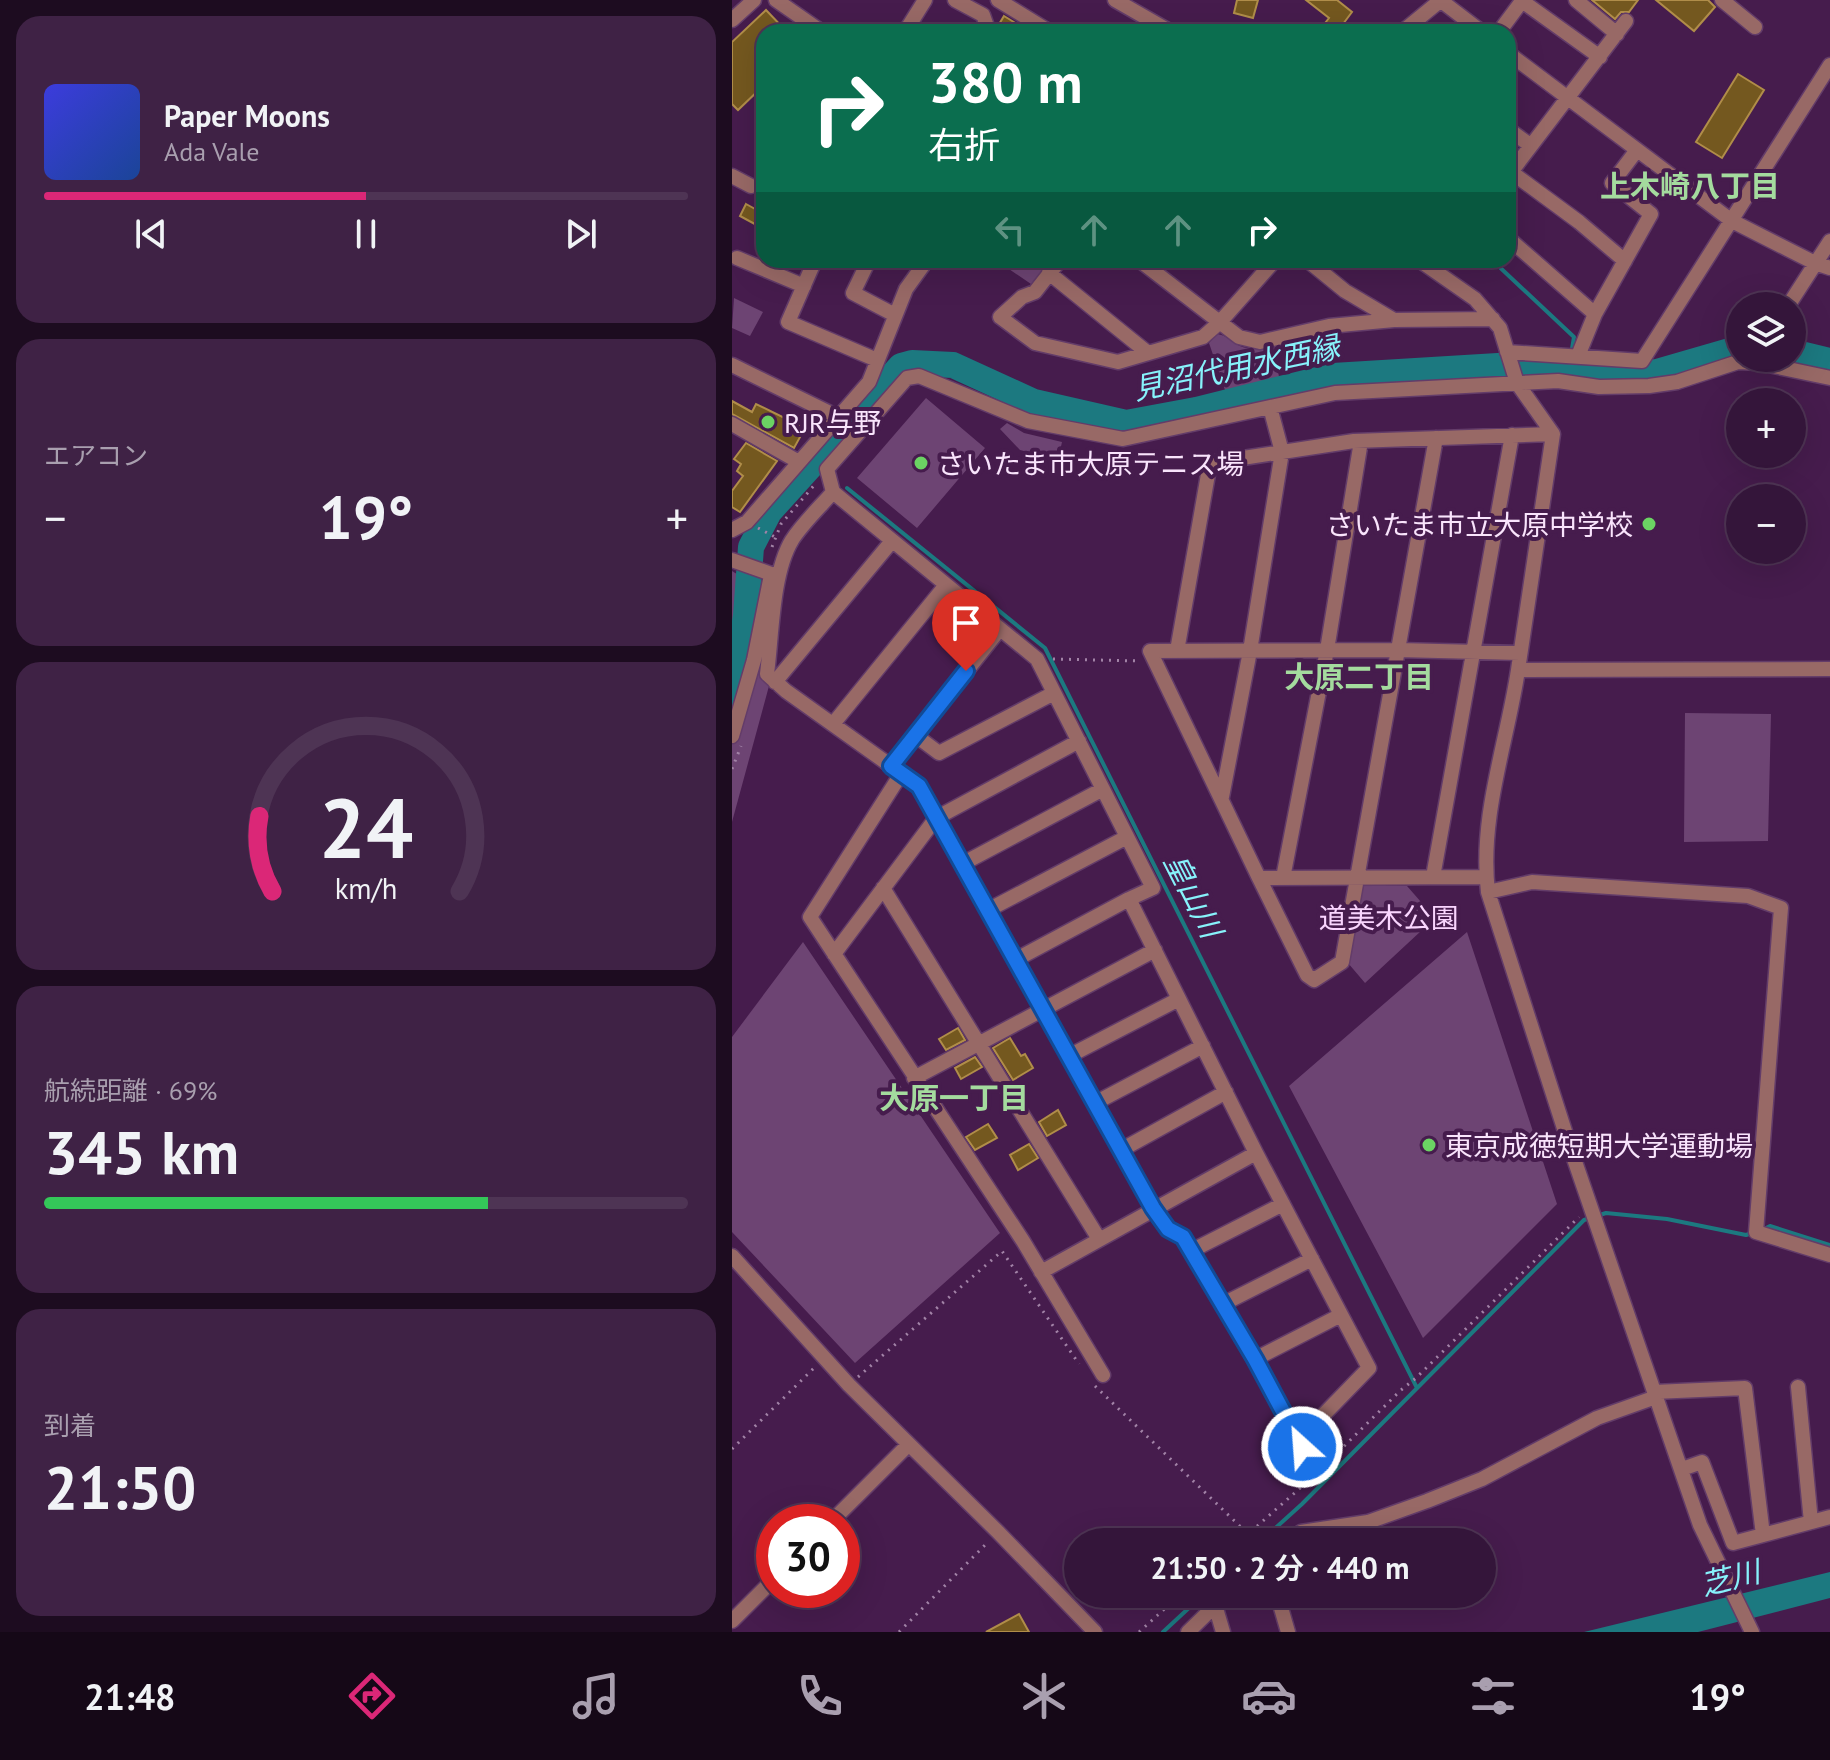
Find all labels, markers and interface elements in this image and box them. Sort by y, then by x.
text: 380 m [928,46,1083,118]
icon: right [796,56,900,160]
text: Paper Moons [164,96,330,135]
text: 右折 [928,121,1000,168]
text: Ada Vale [164,135,259,168]
district label: 上木崎八丁目 [1600,166,1780,205]
icon: left [988,208,1032,252]
icon: ahead [1072,208,1116,252]
icon: ahead [1156,208,1200,252]
icon: right [1240,208,1284,252]
icon: previous [129,212,173,256]
icon: pause [344,212,388,256]
icon: next [559,212,603,256]
map controls [1726,292,1806,564]
button: layers [1726,292,1806,372]
water label: 見沼代用水西縁 [1129,325,1346,408]
button: + [1726,388,1806,468]
place label: RJR与野 [784,404,881,441]
marker: RJR与野 [759,413,777,431]
text: エアコン [44,439,148,472]
place label: さいたま市大原テニス場 [937,445,1244,482]
marker: さいたま市大原テニス場 [912,454,930,472]
text: 19° [319,478,413,556]
button: − [1726,484,1806,564]
text: − [44,489,66,546]
text: + [666,489,688,546]
place label: さいたま市立大原中学校 [1326,506,1633,543]
marker: さいたま市立大原中学校 [1640,515,1658,533]
pin [932,589,1000,671]
icon: arrive [944,601,988,645]
district label: 大原二丁目 [1284,657,1434,696]
text: 24 [319,773,413,881]
water label: 皇山川 [1156,846,1233,947]
text: km/h [335,870,397,907]
park label: 道美木公園 [1319,899,1459,936]
text: 航続距離 · 69% [44,1074,217,1107]
district label: 大原一丁目 [879,1078,1029,1117]
text: 345 km [44,1113,239,1191]
place label: 東京成徳短期大学運動場 [1445,1127,1753,1164]
marker: 東京成徳短期大学運動場 [1420,1136,1438,1154]
position arrow [1260,1405,1344,1489]
text: 到着 [44,1409,96,1442]
text: 21:50 [44,1448,196,1526]
speed limit sign: 30 [756,1504,860,1608]
text: 21:50 · 2 分 · 440 m [1150,1548,1410,1587]
water label: 芝川 [1696,1550,1767,1603]
icon: directions [344,1668,400,1724]
icon: music [568,1668,624,1724]
icon: phone [792,1668,848,1724]
icon: climate [1016,1668,1072,1724]
icon: car [1241,1668,1297,1724]
icon: filters [1465,1668,1521,1724]
text: 21:48 [84,1673,175,1720]
text: 19° [1689,1673,1746,1720]

